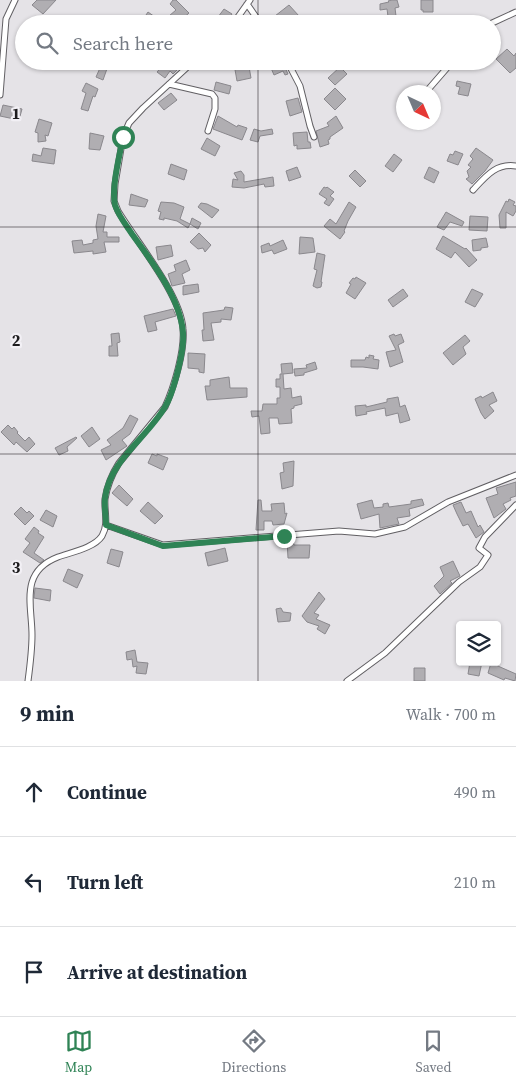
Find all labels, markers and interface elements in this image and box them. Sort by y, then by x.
search box [15,15,501,70]
icon: search [33,29,61,57]
text: Search here [73,30,173,56]
north arrow [396,85,441,130]
text: 1 [12,102,20,124]
route start [112,126,135,149]
text: 2 [12,329,21,351]
route end [273,525,296,548]
text: 3 [12,556,21,578]
map controls [456,621,501,666]
button: layers [456,621,501,666]
text: 9 min [20,699,75,728]
text: Walk · 700 m [406,703,496,725]
icon: ahead [20,778,48,806]
text: Continue [67,779,147,805]
text: 490 m [454,781,496,803]
icon: left [20,868,48,896]
text: Turn left [67,869,143,895]
text: 210 m [454,871,496,893]
icon: arrive [20,958,48,986]
text: Arrive at destination [67,959,247,985]
tab: Map [65,1027,93,1077]
tab: Directions [222,1027,286,1077]
tab: Saved [416,1027,451,1077]

